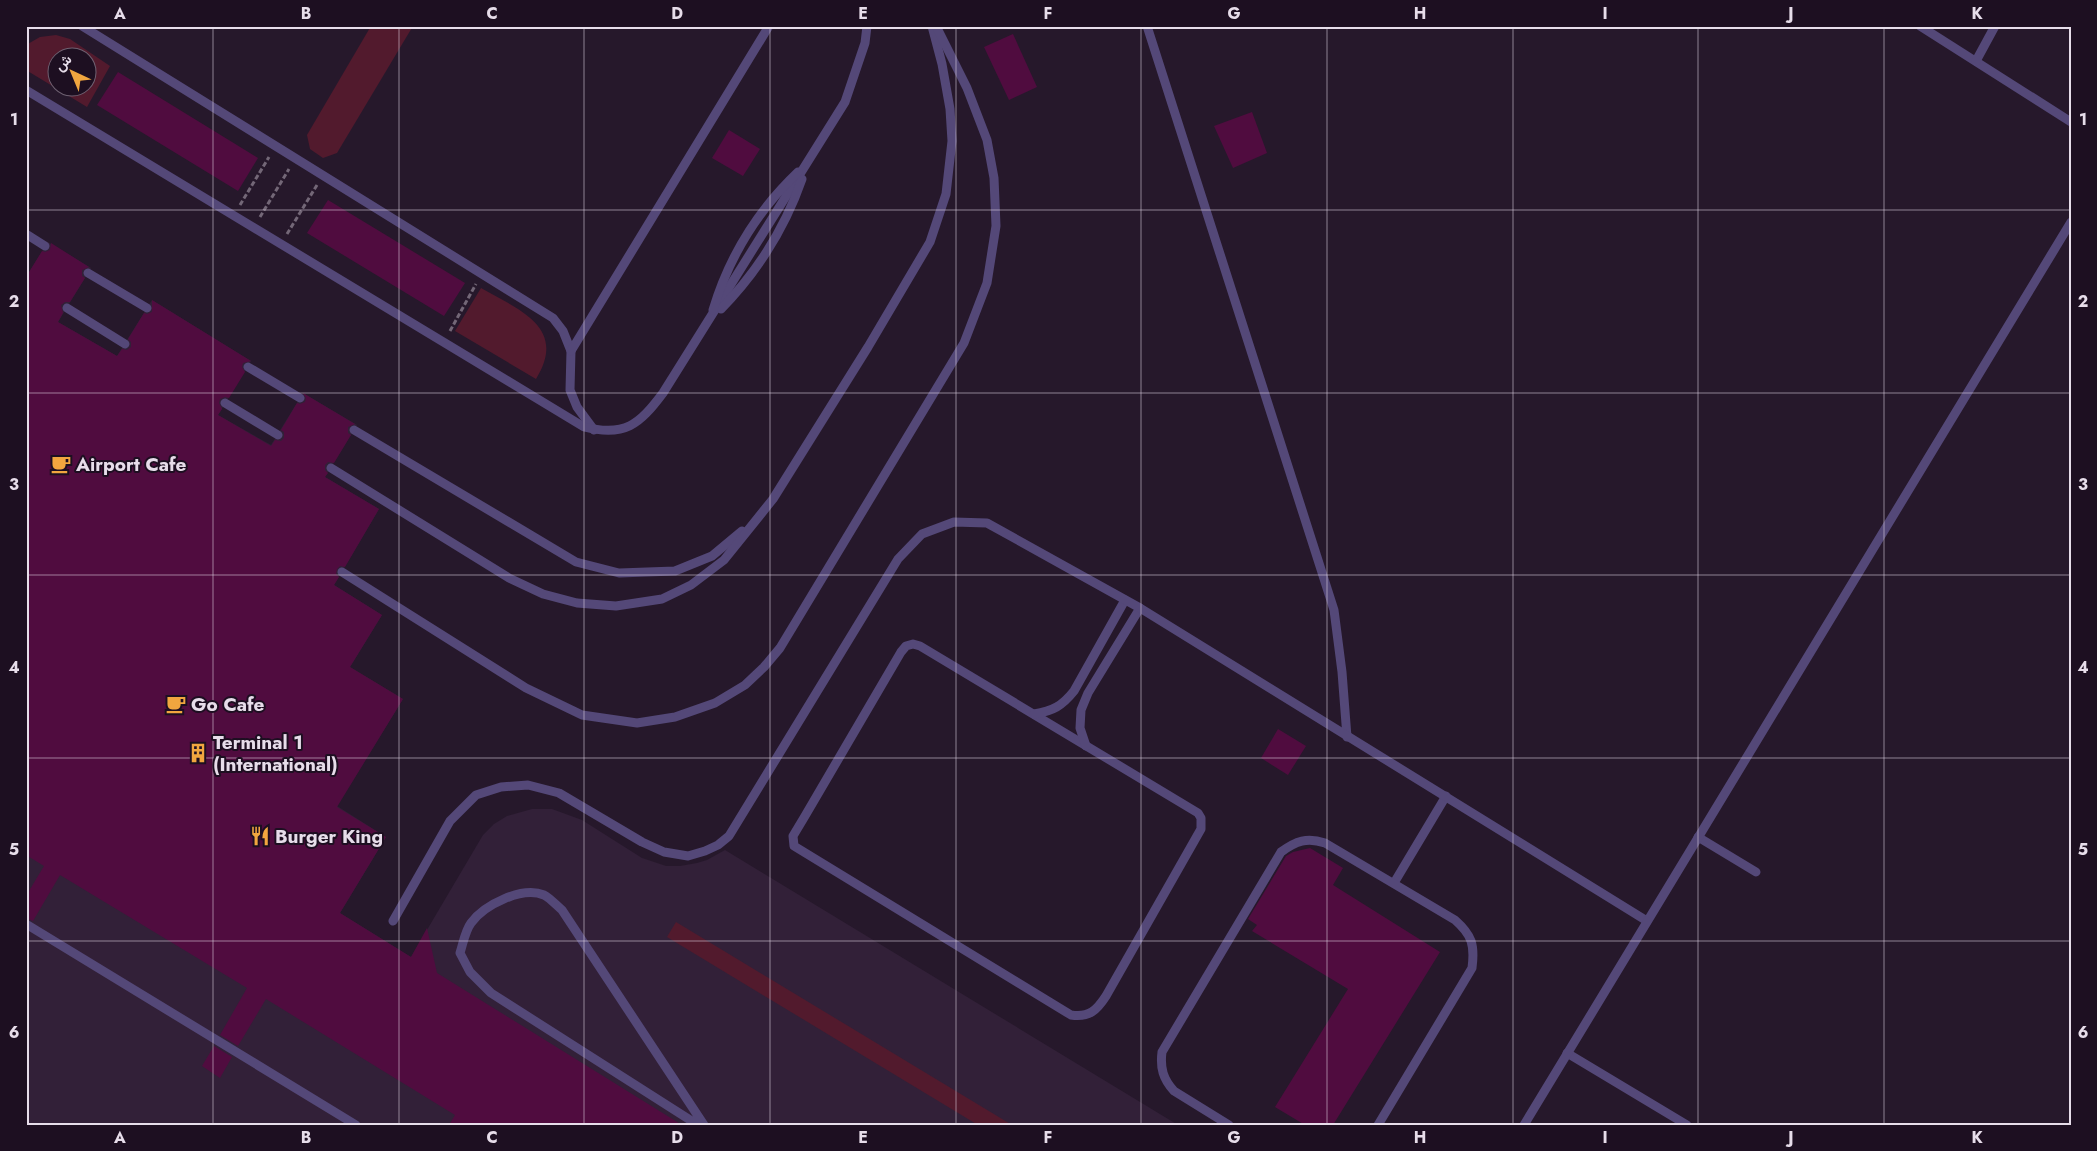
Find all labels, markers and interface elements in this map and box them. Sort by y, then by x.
text: A [113,2,126,25]
text: B [301,2,311,25]
text: C [486,2,498,25]
text: D [671,2,683,25]
text: E [858,2,868,25]
text: F [1044,2,1052,25]
text: G [1227,2,1241,25]
text: H [1414,2,1426,25]
text: I [1602,2,1608,25]
text: J [1785,2,1794,25]
text: K [1971,2,1983,25]
north arrow [48,48,98,98]
text: ش [50,49,76,76]
text: 1 [10,108,18,131]
text: 1 [2079,108,2087,131]
text: 2 [9,290,19,313]
text: 2 [2078,290,2088,313]
place label: Airport Cafe [75,451,187,478]
cafe icon: Airport Cafe [50,453,72,475]
text: 3 [9,473,19,496]
text: 3 [2078,473,2088,496]
text: 4 [8,656,20,679]
text: 4 [2077,656,2089,679]
place label: Go Cafe [191,691,264,718]
cafe icon: Go Cafe [165,693,187,715]
place label: Terminal 1 (International) [213,729,338,778]
building icon: Terminal 1 (International) [187,742,209,764]
place label: Burger King [275,823,383,850]
restaurant icon: Burger King [249,825,271,847]
text: 5 [9,838,19,861]
text: 5 [2078,838,2088,861]
text: 6 [9,1021,19,1044]
text: 6 [2078,1021,2088,1044]
text: A [113,1126,126,1149]
text: B [301,1126,311,1149]
text: C [486,1126,498,1149]
text: D [671,1126,683,1149]
text: E [858,1126,868,1149]
text: F [1044,1126,1052,1149]
text: G [1227,1126,1241,1149]
text: H [1414,1126,1426,1149]
text: I [1602,1126,1608,1149]
text: J [1785,1126,1794,1149]
text: K [1971,1126,1983,1149]

